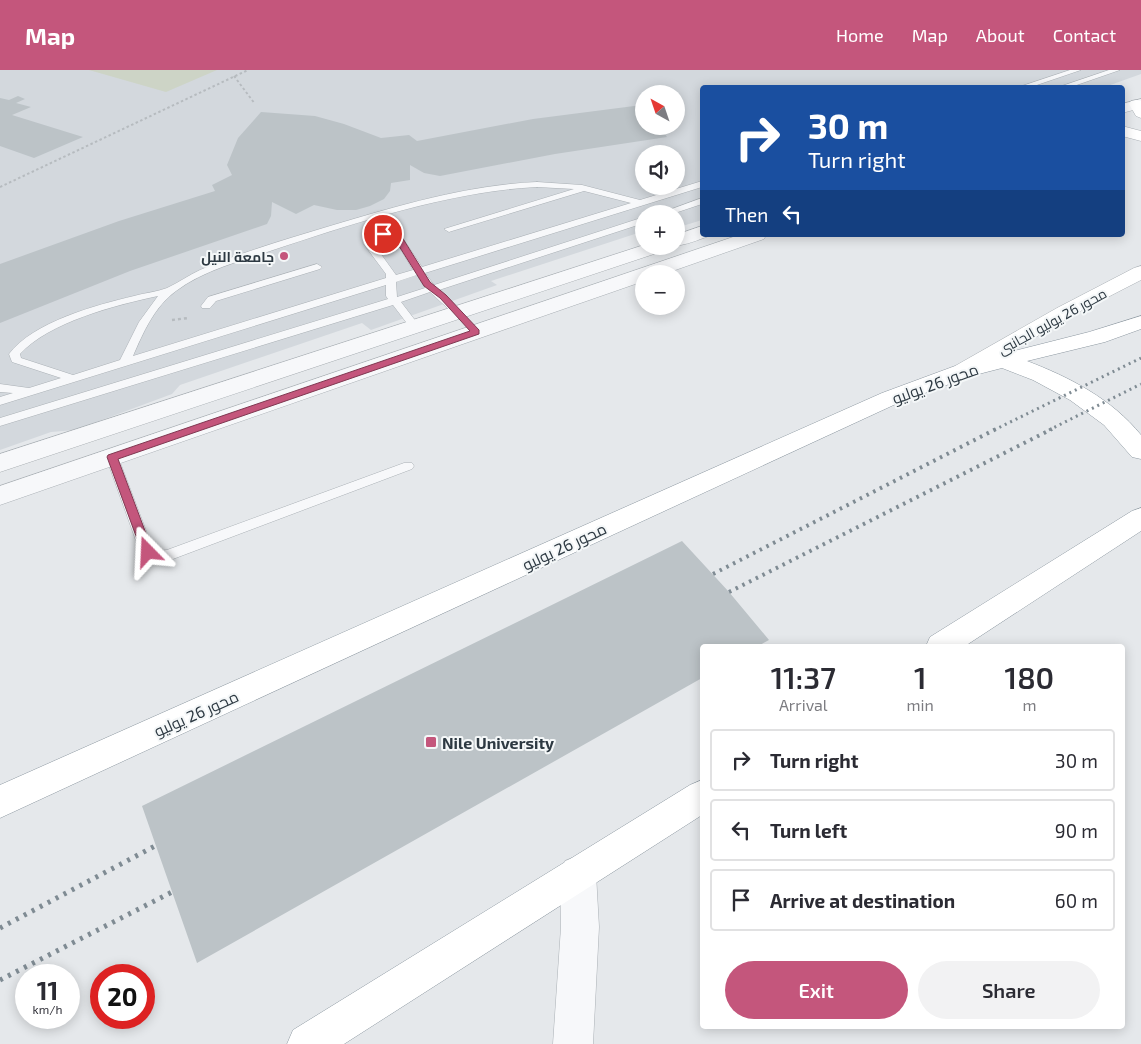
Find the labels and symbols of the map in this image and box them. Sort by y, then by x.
north arrow [635,85,685,135]
pin [362,213,404,255]
place label: جامعة النيل [201,248,274,266]
marker: جامعة النيل [278,250,290,262]
street label: محور 26 يوليو الجانبى [995,284,1109,358]
street label: محور 26 يوليو [889,359,981,408]
street label: محور 26 يوليو [519,518,609,575]
position arrow [121,525,173,577]
street label: محور 26 يوليو [151,686,242,741]
place label: Nile University [442,733,554,753]
marker: Nile University [424,735,438,749]
speed limit sign: 20 [90,964,155,1029]

